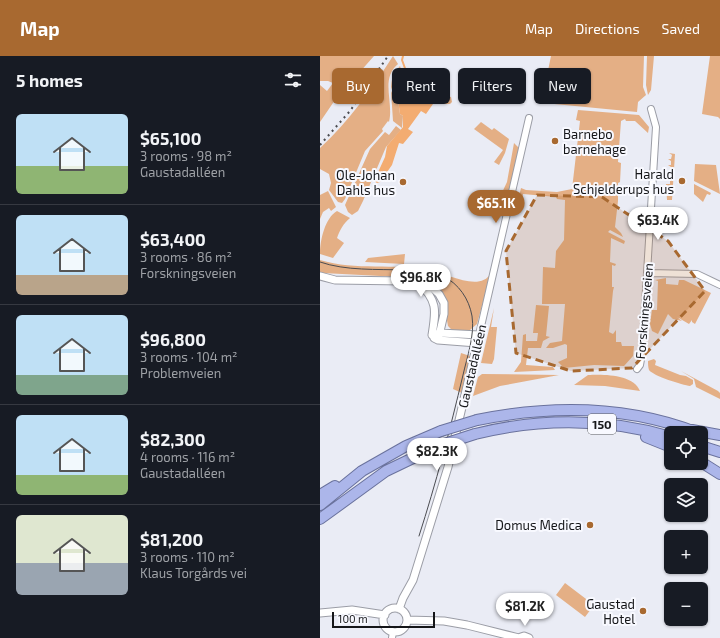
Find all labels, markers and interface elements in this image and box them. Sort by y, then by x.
text: Map [20,17,60,40]
text: Map [525,20,553,37]
text: Directions [575,20,640,37]
text: Saved [662,20,700,37]
chip: Buy [332,68,384,104]
chip: Rent [392,68,450,104]
chip: Filters [458,68,526,104]
chip: New [534,68,591,104]
icon: filters [282,69,304,91]
text: 5 homes [16,70,83,90]
place label: Barnebo barnehage [563,126,626,157]
text: $65,100 [140,128,201,148]
icon: home [48,130,96,178]
marker: Barnebo barnehage [550,136,560,146]
text: 3 rooms · 98 m² [140,148,232,164]
text: Gaustadalléen [140,164,225,180]
place label: Harald Schjelderups hus [573,166,674,197]
place label: Ole-Johan Dahls hus [336,167,395,198]
marker: Harald Schjelderups hus [677,176,687,186]
marker: Ole-Johan Dahls hus [398,177,408,187]
pin: $65.1K [463,190,529,224]
text: $65.1K [477,195,515,211]
pin: $63.4K [625,207,691,241]
text: $63.4K [637,212,679,228]
text: $63,400 [140,229,206,249]
icon: home [48,231,96,279]
text: 3 rooms · 86 m² [140,249,232,265]
street label: Forskningsveien [632,262,656,360]
pin: $96.8K [388,264,454,298]
text: Forskningsveien [140,265,236,281]
text: $96.8K [400,269,442,285]
street label: Gaustadalléen [455,323,489,409]
text: $96,800 [140,329,206,349]
icon: home [48,331,96,379]
text: 3 rooms · 104 m² [140,349,237,365]
text: Problemveien [140,365,221,381]
road number: 150 [588,414,616,434]
map controls [664,426,708,626]
button: locate [664,426,708,470]
text: $82,300 [140,429,206,449]
icon: home [48,431,96,479]
pin: $82.3K [404,438,470,472]
text: $82.3K [416,443,458,459]
text: 4 rooms · 116 m² [140,449,235,465]
text: Gaustadalléen [140,465,225,481]
button: layers [664,478,708,522]
place label: Domus Medica [495,517,582,533]
marker: Domus Medica [585,520,595,530]
text: $81,200 [140,529,203,549]
button: + [664,530,708,574]
icon: home [48,531,96,579]
text: 3 rooms · 110 m² [140,549,235,565]
text: Klaus Torgårds vei [140,565,247,581]
button: − [664,582,708,626]
pin: $81.2K [492,593,558,627]
place label: Gaustad Hotel [586,596,635,627]
text: $81.2K [505,598,545,614]
marker: Gaustad Hotel [638,606,648,616]
scale bar [332,610,435,629]
text: 100 m [338,612,368,625]

